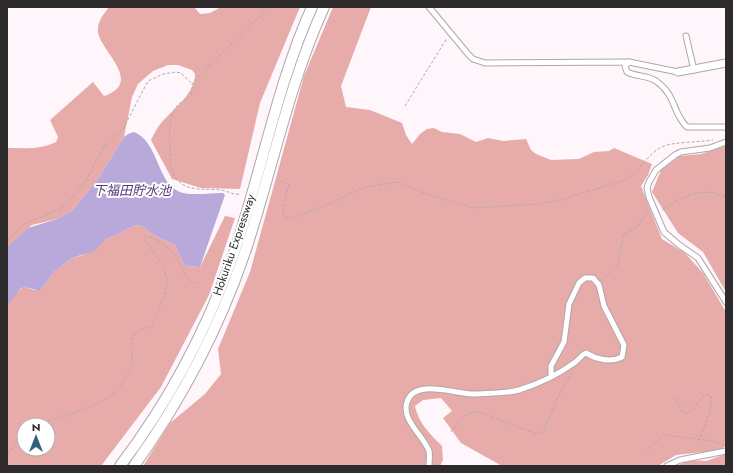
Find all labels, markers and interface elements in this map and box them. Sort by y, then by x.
water label: 下福田貯水池 [93,181,173,200]
street label: Hokuriku Expressway [208,191,260,298]
north arrow [16,417,56,457]
text: N [32,419,40,435]

